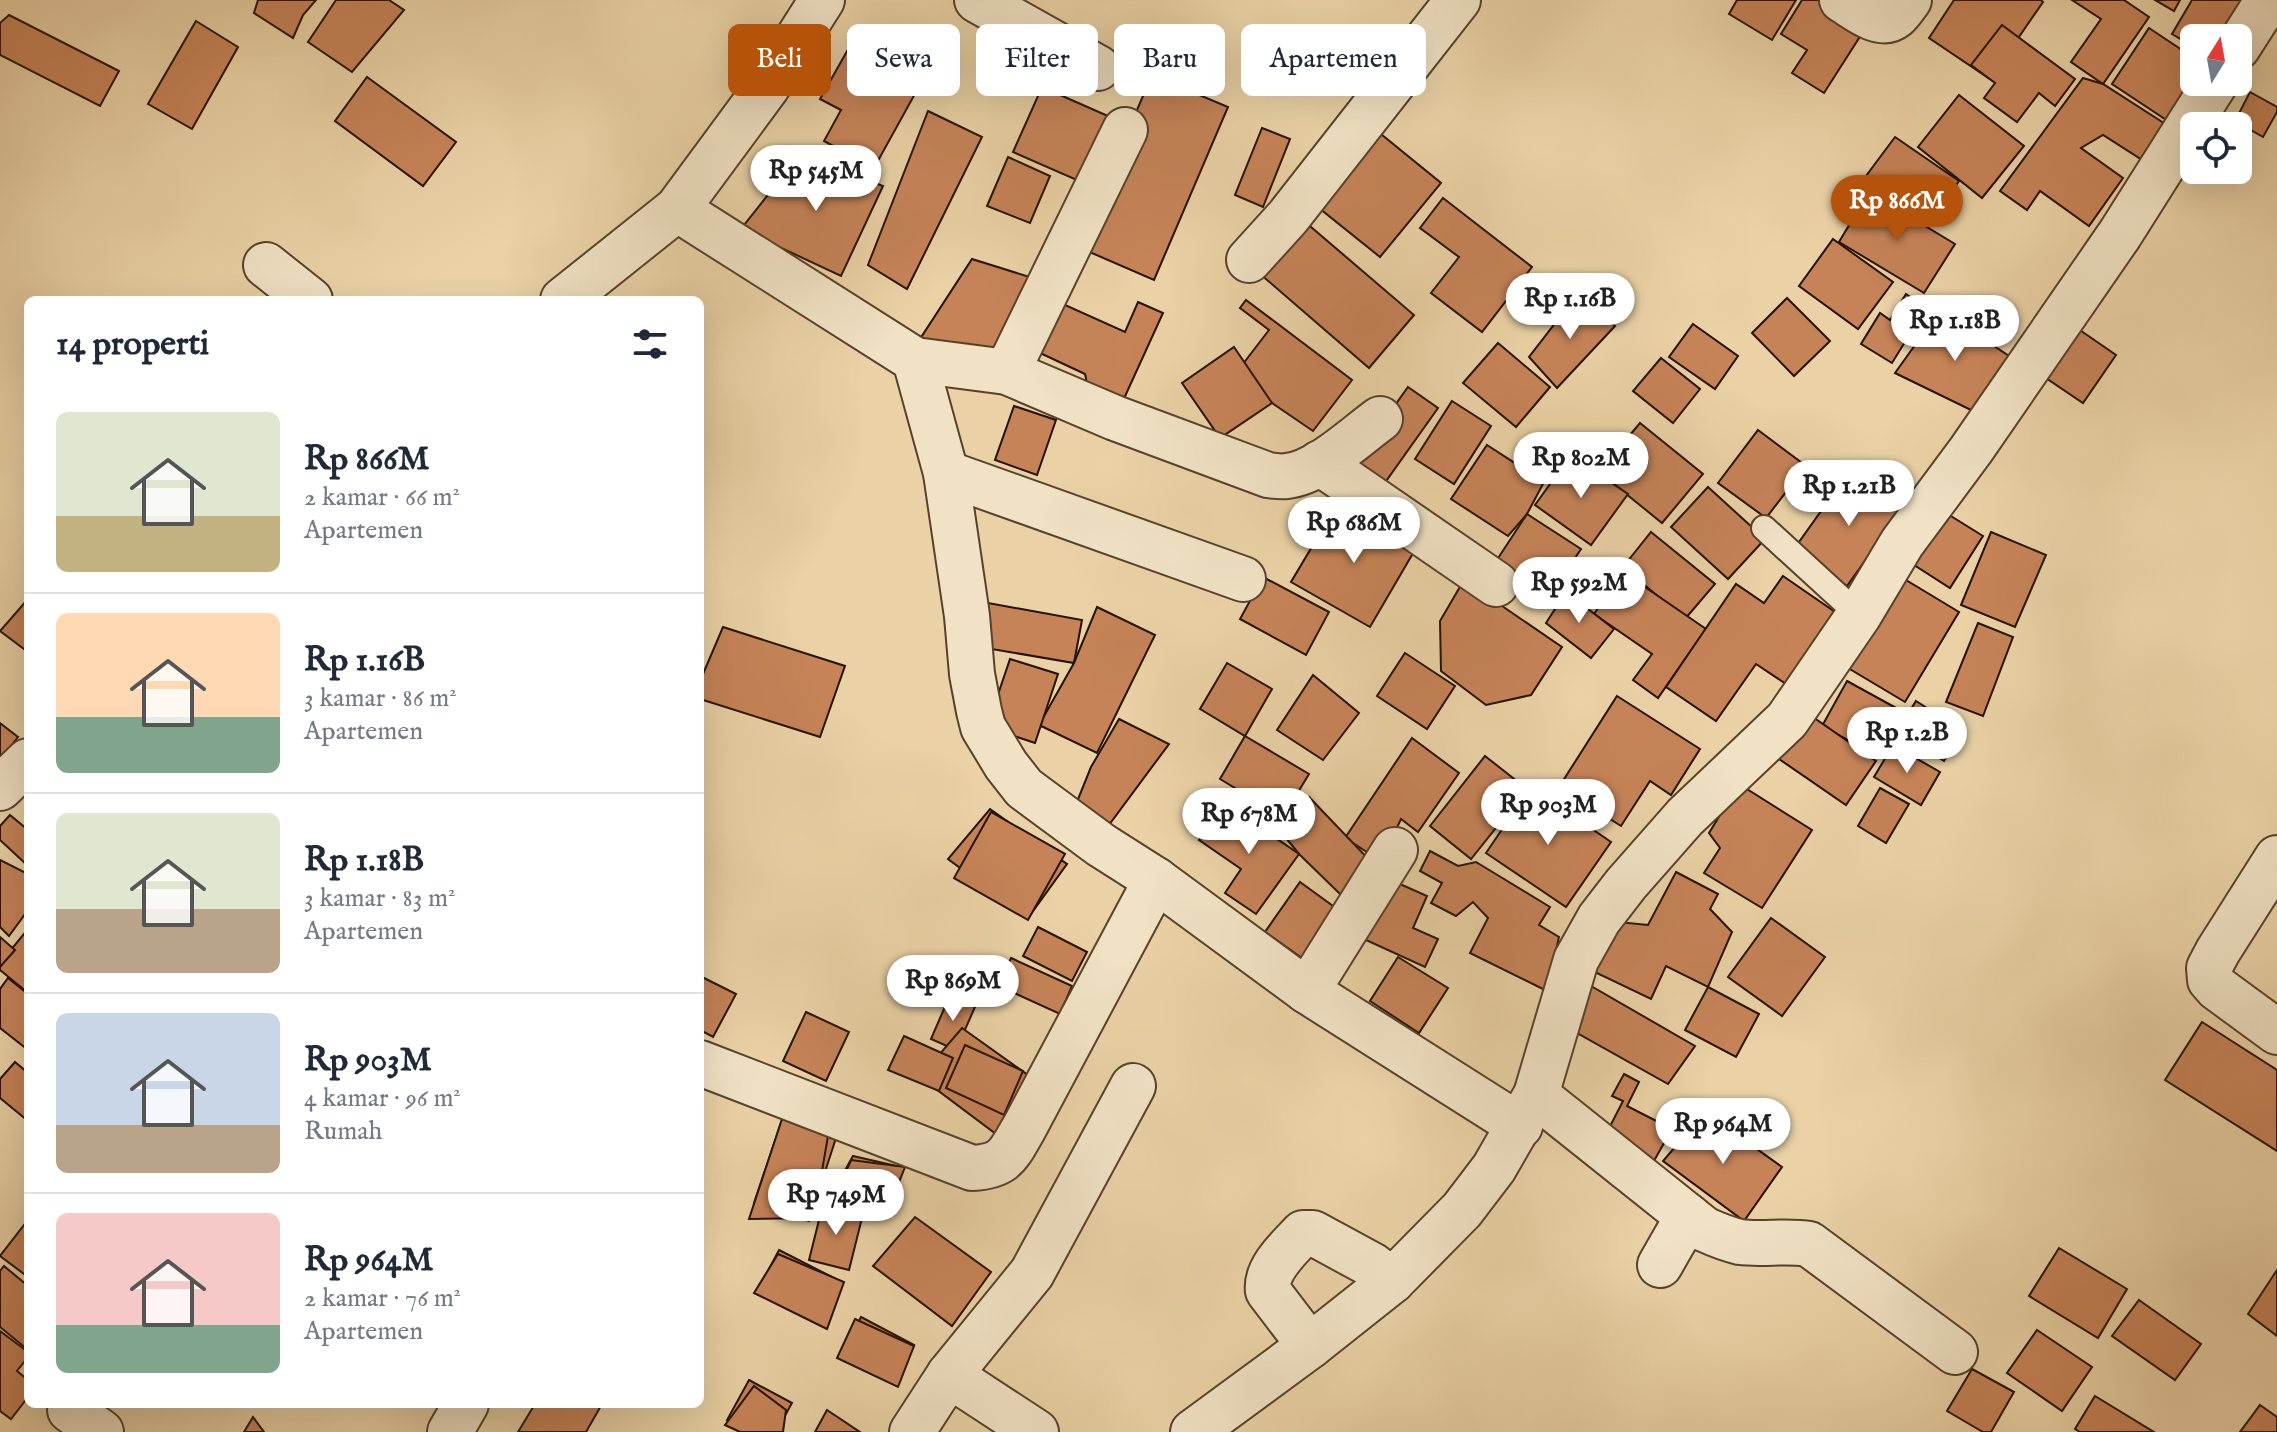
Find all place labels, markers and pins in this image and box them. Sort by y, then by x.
pin: Rp 545M [742,145,890,213]
pin: Rp 866M [1823,175,1971,243]
pin: Rp 1.16B [1487,273,1653,341]
pin: Rp 1.18B [1872,295,2038,363]
pin: Rp 802M [1507,432,1655,500]
pin: Rp 1.21B [1766,460,1932,528]
pin: Rp 686M [1280,497,1428,565]
pin: Rp 592M [1505,557,1653,625]
pin: Rp 1.2B [1833,707,1981,775]
pin: Rp 903M [1474,779,1622,847]
pin: Rp 678M [1175,788,1323,856]
pin: Rp 869M [879,955,1027,1023]
pin: Rp 964M [1649,1098,1797,1166]
pin: Rp 749M [762,1169,910,1237]

